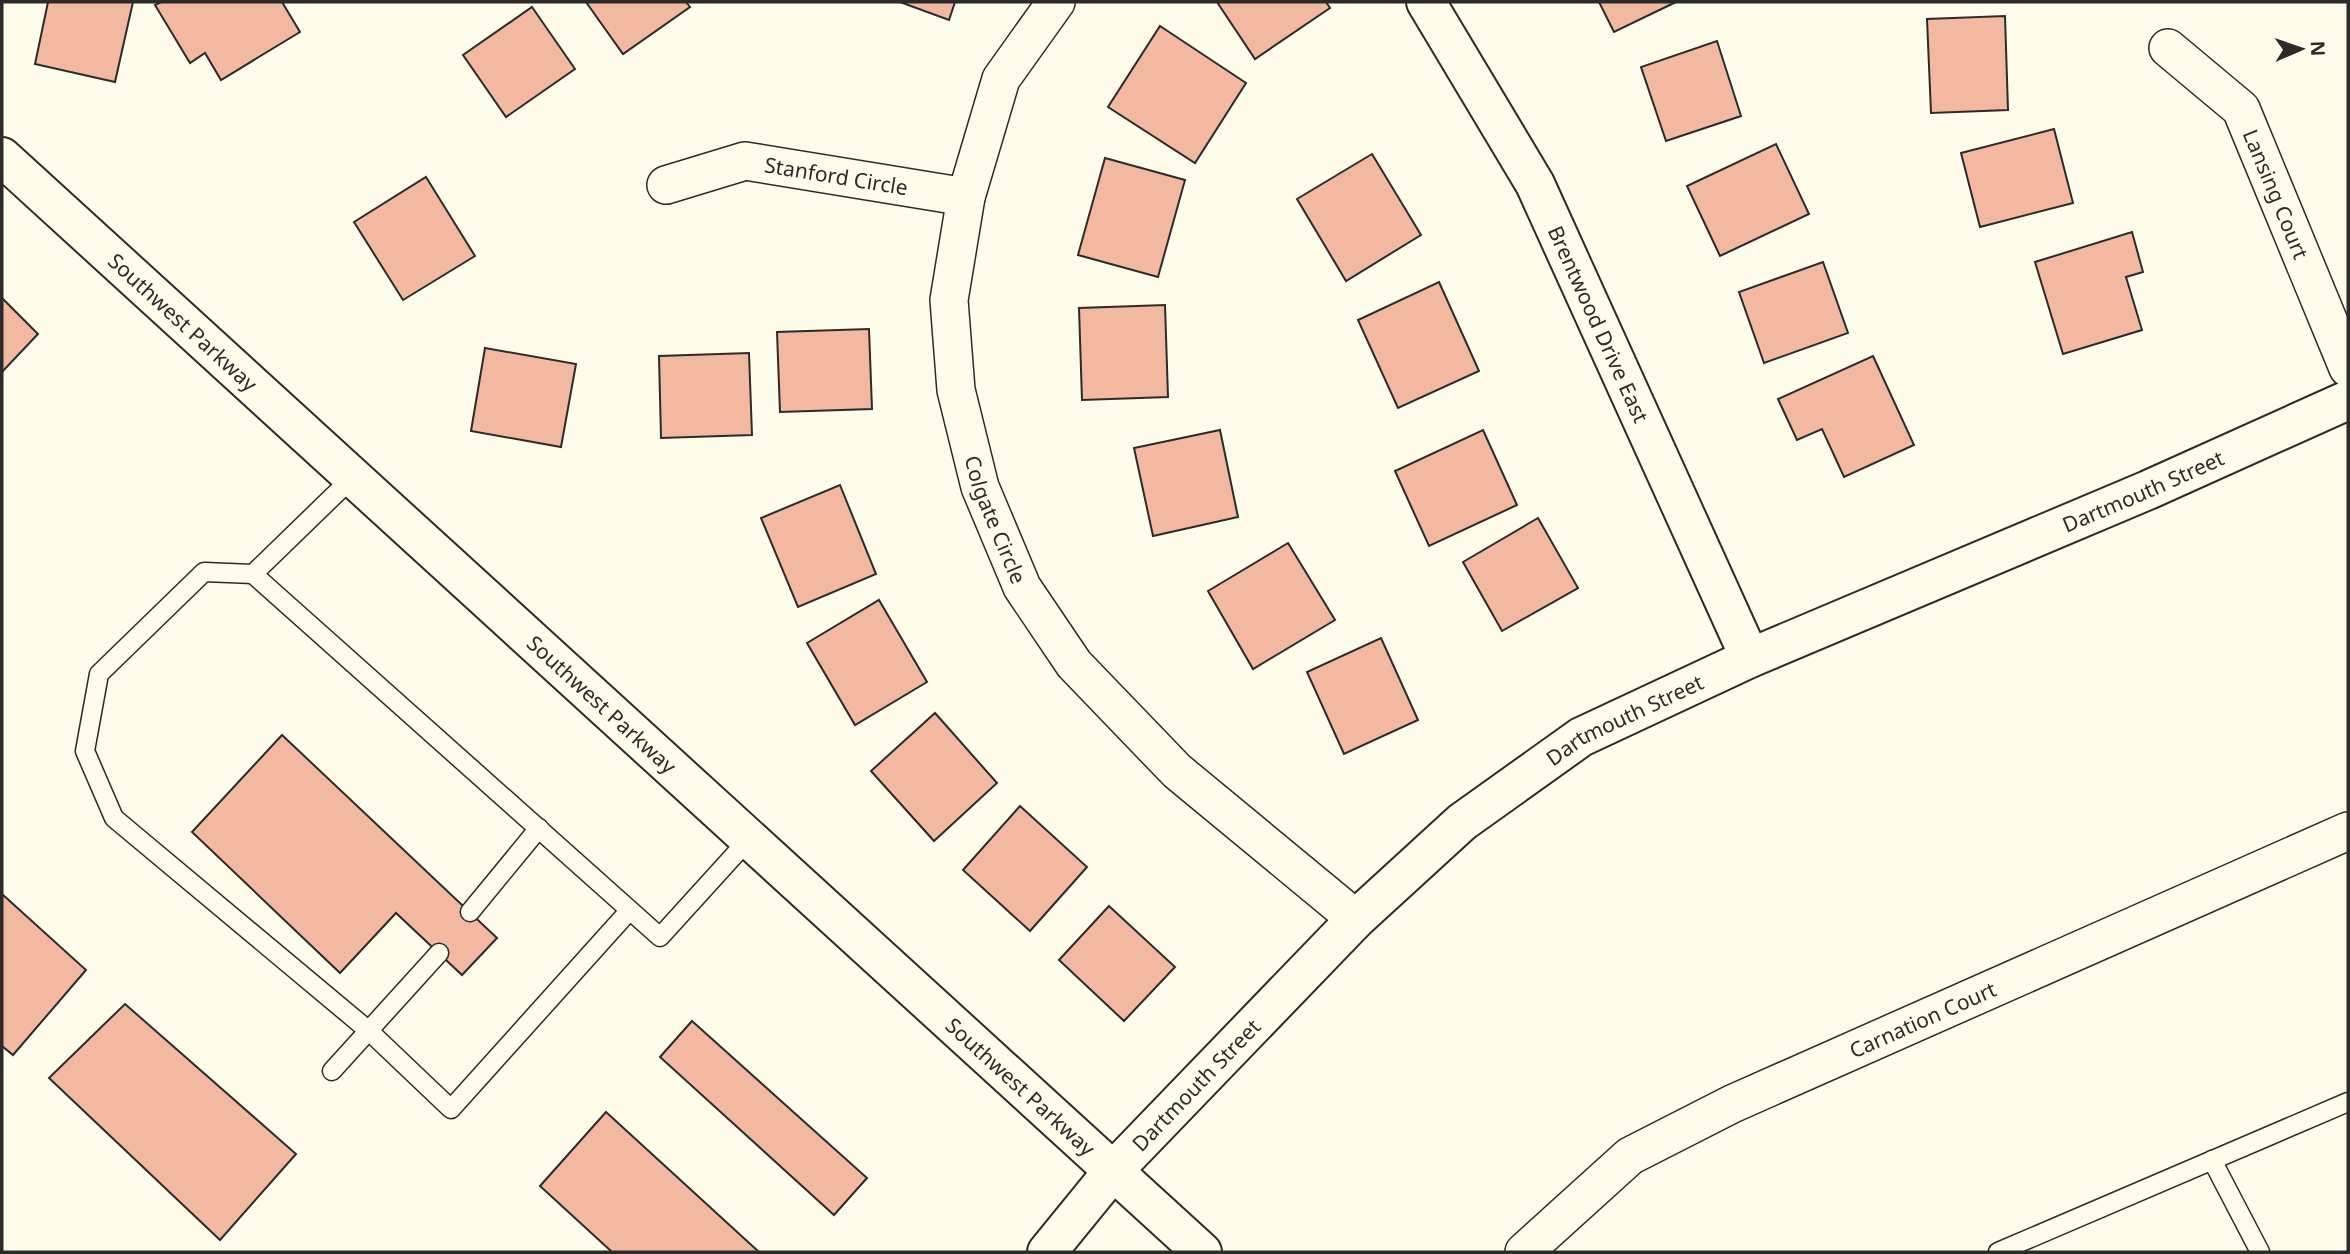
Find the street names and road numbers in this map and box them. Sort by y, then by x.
street label: Lansing Court [2237,125,2316,263]
street label: Stanford Circle [763,150,910,201]
street label: Brentwood Drive East [1542,221,1656,427]
street label: Southwest Parkway [102,247,264,398]
street label: Dartmouth Street [2058,444,2229,539]
street label: Colgate Circle [959,453,1033,588]
street label: Southwest Parkway [521,629,683,780]
street label: Dartmouth Street [1540,668,1708,772]
street label: Carnation Court [1845,975,2001,1064]
street label: Southwest Parkway [940,1011,1101,1162]
street label: Dartmouth Street [1126,1013,1267,1157]

